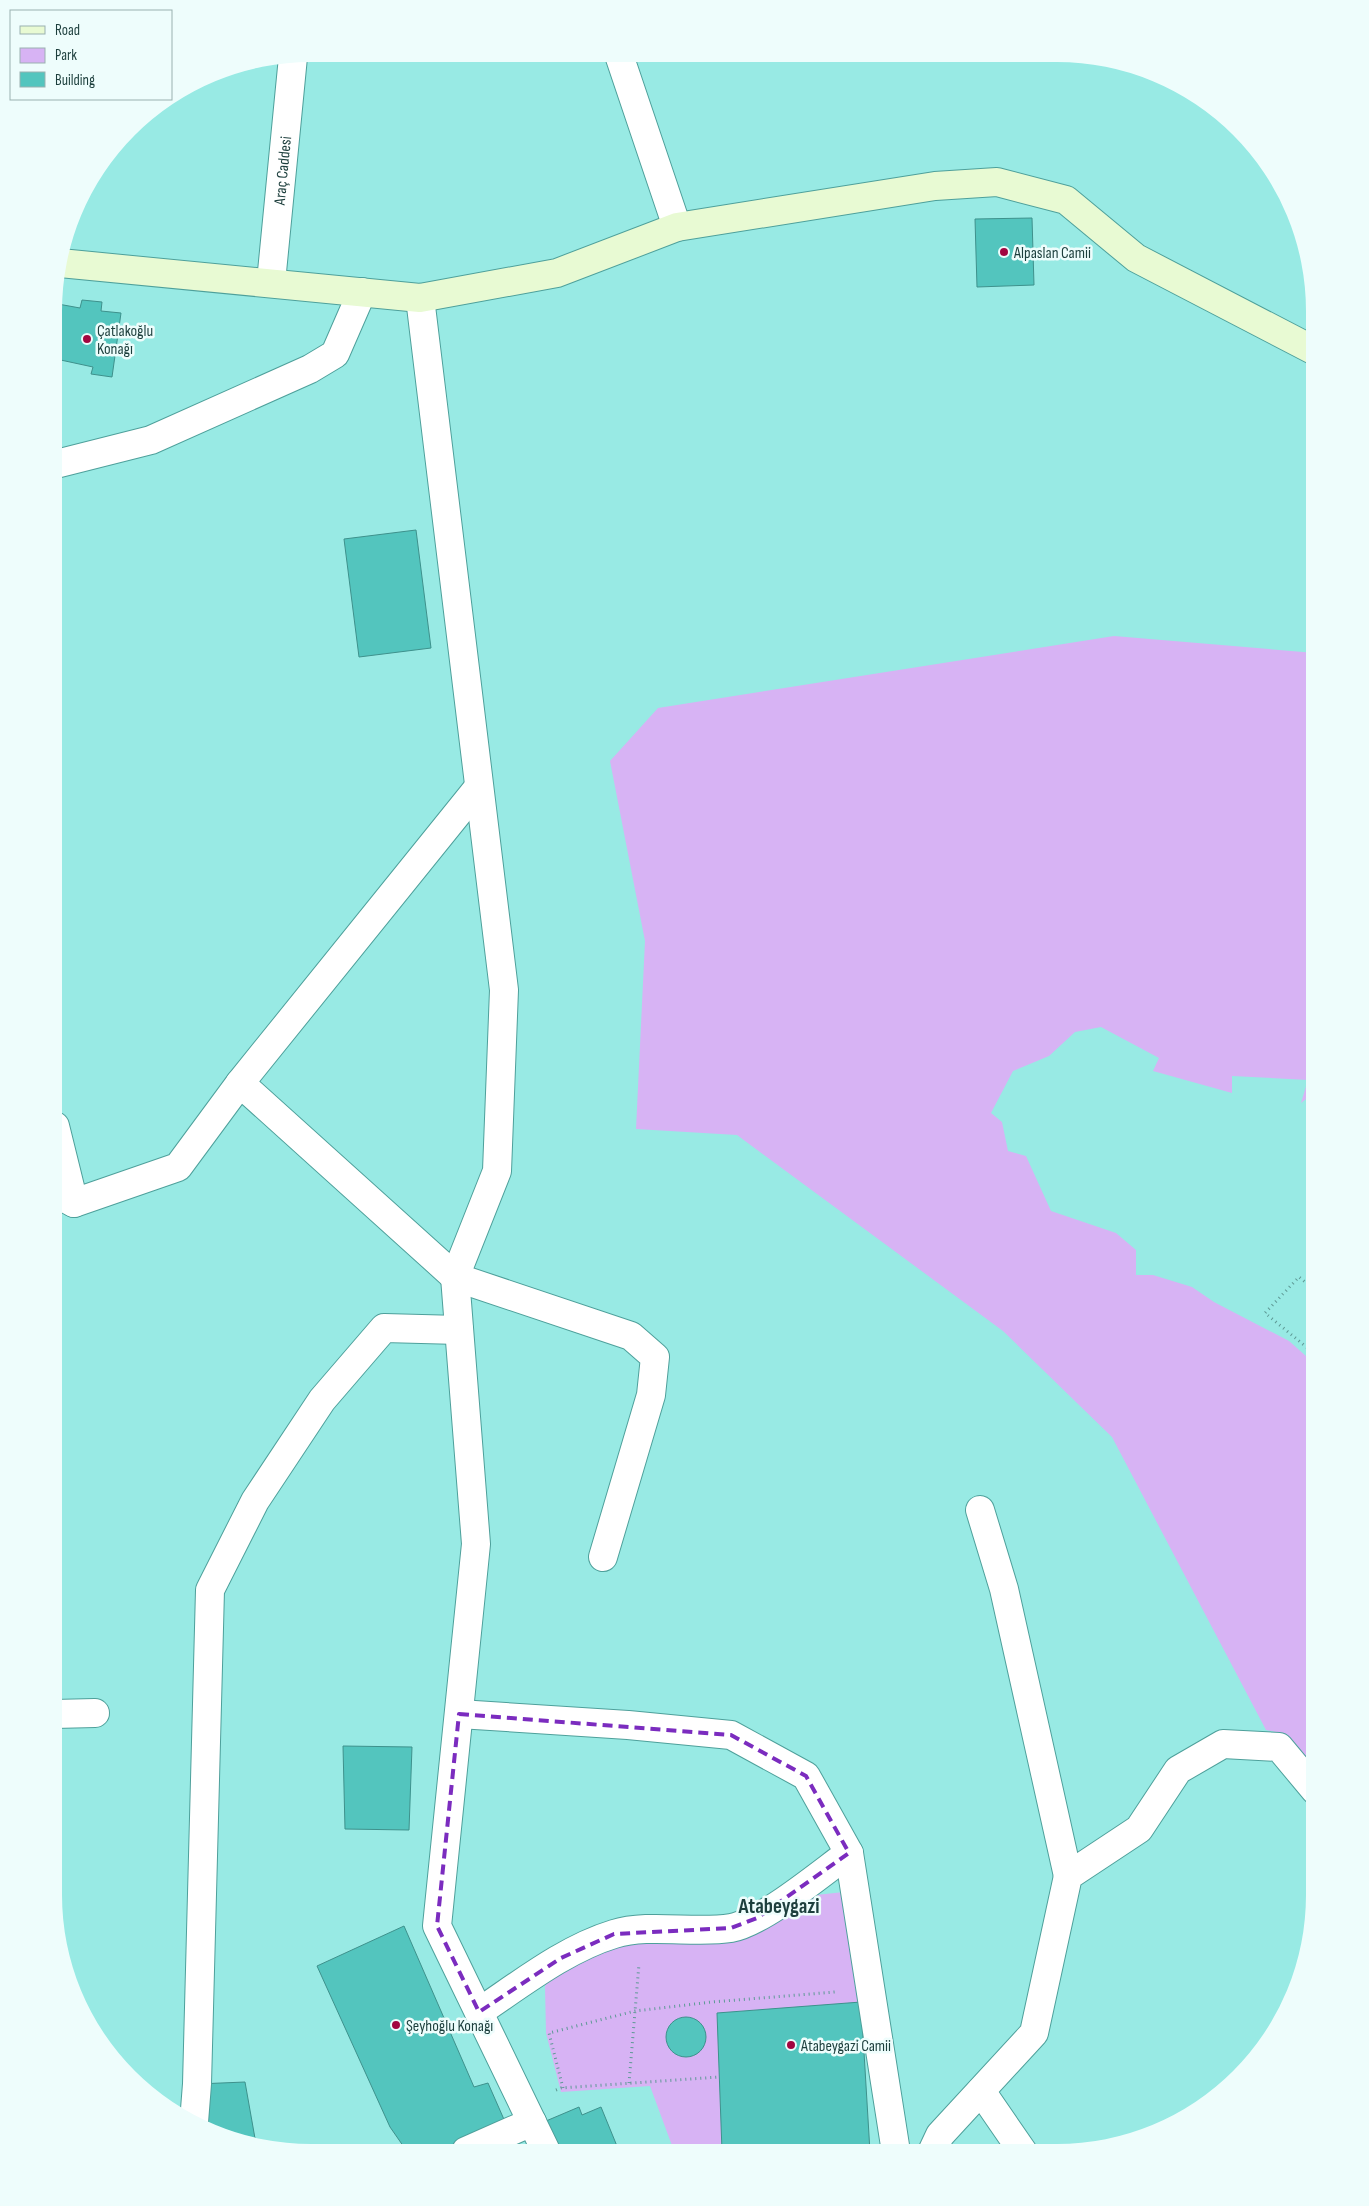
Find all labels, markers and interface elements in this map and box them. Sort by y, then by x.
legend [10,10,172,100]
text: Road [55,21,80,40]
text: Park [55,46,77,65]
text: Building [55,71,95,90]
street label: Araç Caddesi [270,135,296,207]
place label: Alpaslan Camii [1013,244,1091,263]
marker: Alpaslan Camii [998,246,1010,258]
place label: Çatlakoğlu Konağı [97,322,153,359]
marker: Çatlakoğlu Konağı [81,333,93,345]
district label: Atabeygazi [737,1894,820,1919]
place label: Şeyhoğlu Konağı [406,2017,493,2036]
marker: Şeyhoğlu Konağı [390,2019,402,2031]
place label: Atabeygazi Camii [800,2037,891,2056]
marker: Atabeygazi Camii [785,2039,797,2051]

